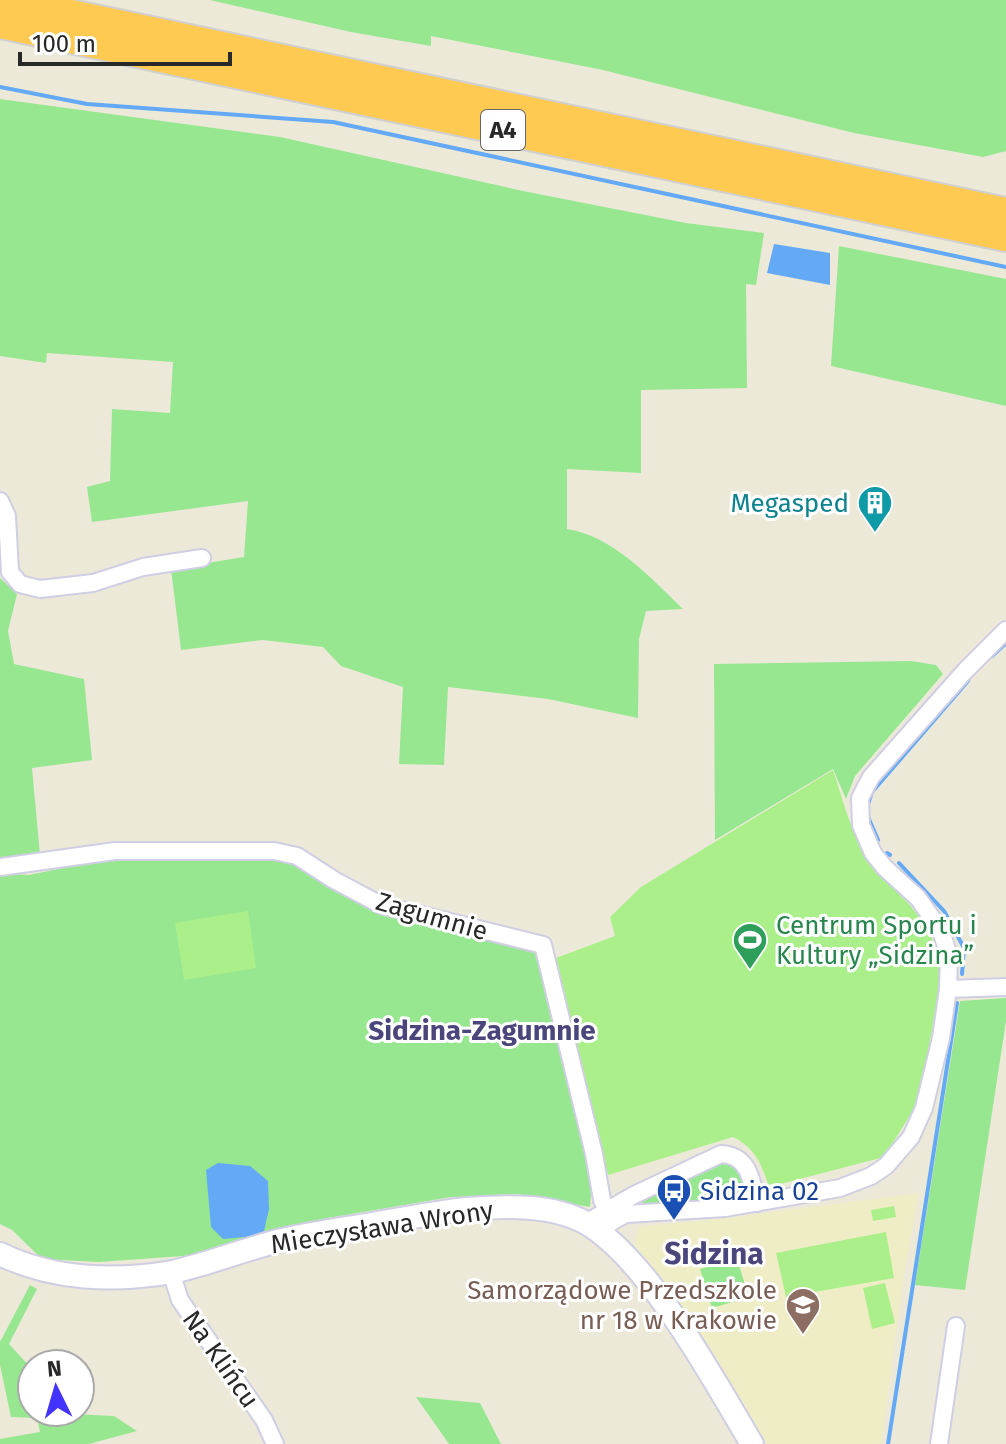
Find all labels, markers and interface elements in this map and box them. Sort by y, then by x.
scale bar [20,16,230,66]
text: 100 m [32,30,96,58]
road number: A4 [481,110,525,150]
building icon: Megasped [856,484,894,534]
place label: Megasped [730,488,849,519]
street label: Zagumnie [373,886,491,947]
place label: Centrum Sportu i Kultury „Sidzina” [776,910,977,971]
sports icon: Centrum Sportu i Kultury „Sidzina” [731,921,769,971]
district label: Sidzina-Zagumnie [368,1014,596,1047]
bus stop icon: Sidzina 02 [655,1172,693,1222]
place label: Sidzina 02 [700,1176,819,1207]
street label: Mieczysława Wrony [269,1195,496,1260]
district label: Sidzina [664,1236,764,1272]
place label: Samorządowe Przedszkole nr 18 w Krakowie [467,1275,777,1336]
school or university icon: Samorządowe Przedszkole nr 18 w Krakowie [784,1286,822,1336]
street label: Na Klińcu [176,1305,265,1414]
north arrow [16,1348,96,1428]
text: N [46,1354,63,1383]

